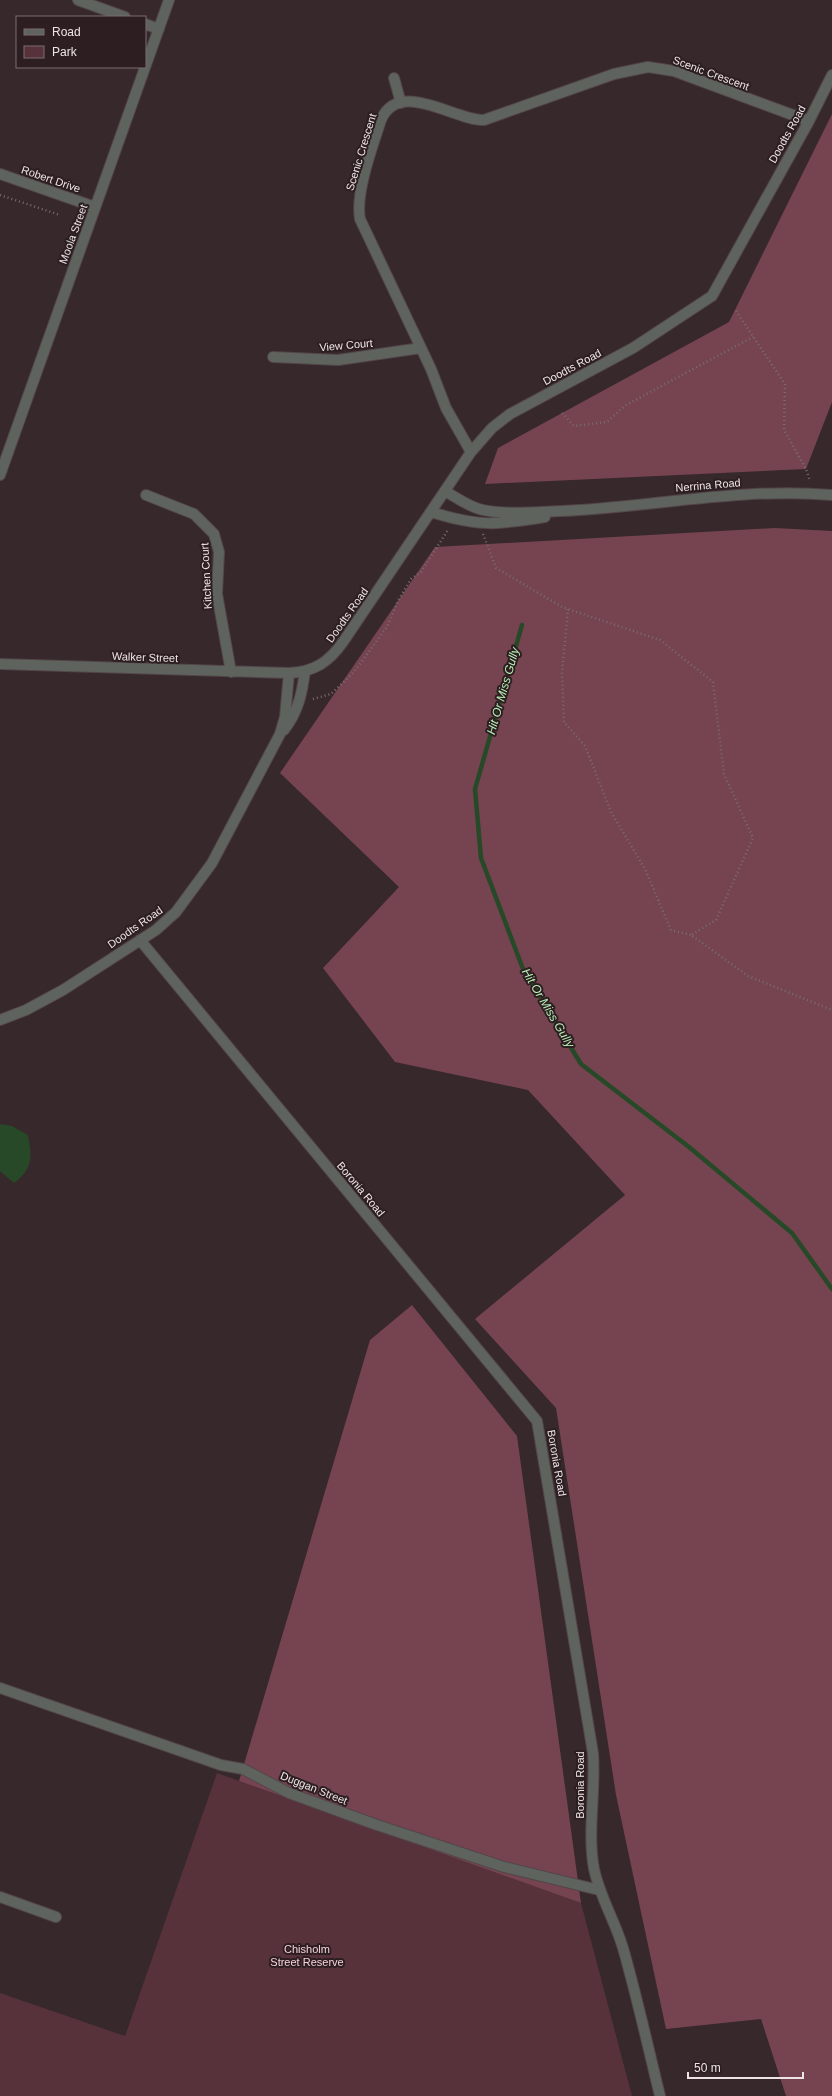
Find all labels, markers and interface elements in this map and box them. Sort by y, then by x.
legend [16,16,146,68]
text: Road [52,25,81,39]
text: Park [52,45,78,59]
street label: Scenic Crescent [671,54,751,92]
street label: Doodts Road [766,103,808,165]
street label: Scenic Crescent [344,112,378,192]
street label: Robert Drive [20,163,82,195]
street label: Moola Street [57,203,89,265]
street label: View Court [319,337,373,353]
street label: Doodts Road [541,347,603,387]
street label: Nerrina Road [675,476,741,494]
street label: Kitchen Court [198,542,214,610]
street label: Doodts Road [324,585,370,645]
water label: Hit Or Miss Gully [484,645,522,736]
street label: Walker Street [112,650,178,664]
street label: Doodts Road [105,904,165,950]
water label: Hit Or Miss Gully [519,966,578,1051]
street label: Boronia Road [335,1159,387,1219]
street label: Boronia Road [545,1429,569,1497]
street label: Boronia Road [574,1751,586,1819]
street label: Duggan Street [279,1769,349,1807]
park label: Chisholm Street Reserve [270,1943,344,1968]
scale bar [688,2054,803,2080]
text: 50 m [694,2061,721,2075]

